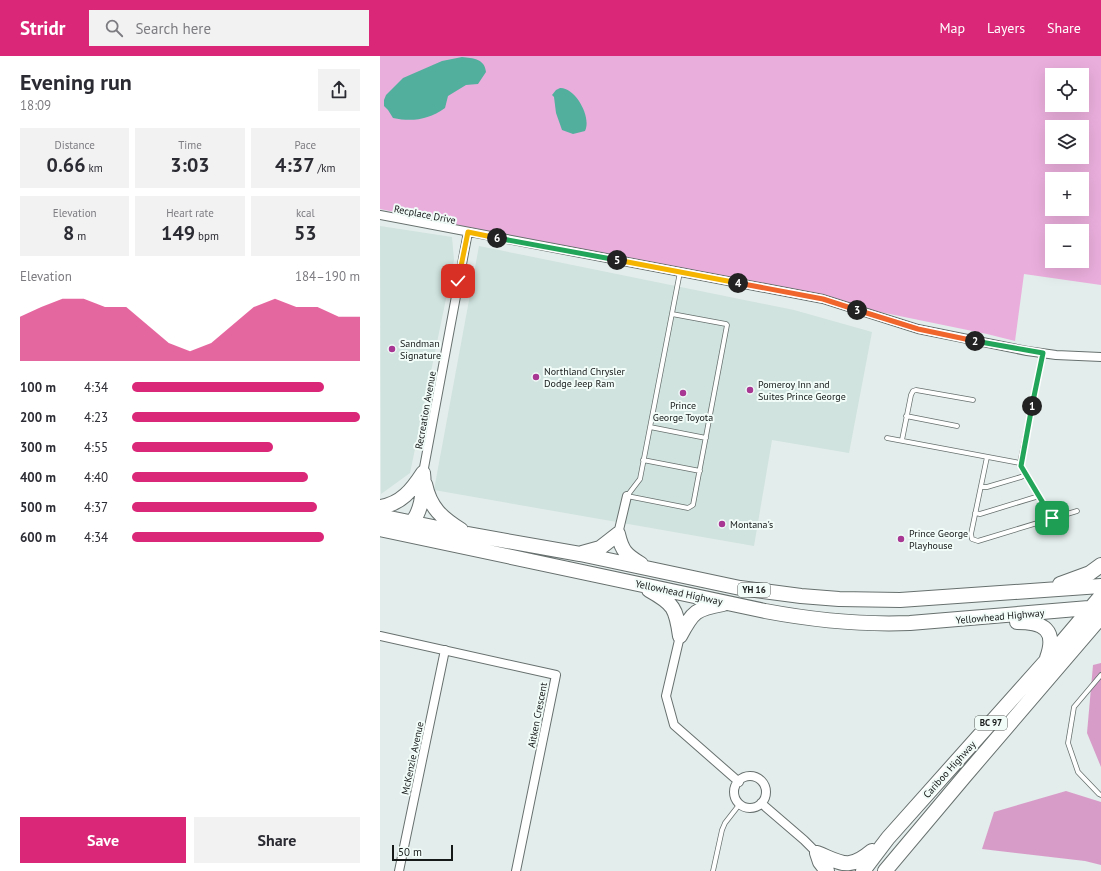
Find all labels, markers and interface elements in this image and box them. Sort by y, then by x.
search box [89,10,369,46]
text: Stridr [20,16,65,40]
icon: search [103,17,125,39]
text: Search here [135,19,211,38]
text: Map [939,19,965,37]
text: Layers [987,19,1025,37]
text: Share [1047,19,1081,37]
text: Evening run [20,68,132,96]
map controls [1045,68,1089,268]
button: locate [1045,68,1089,112]
button: share [318,69,360,111]
text: 18:09 [20,97,51,114]
button: layers [1045,120,1089,164]
text: Distance [55,138,95,152]
text: Time [178,138,202,152]
text: Pace [295,138,316,152]
text: 0.66 [47,152,86,178]
text: 3:03 [170,152,210,178]
text: 4:37 [275,152,315,178]
text: km [86,161,103,175]
text: /km [315,161,336,175]
button: + [1045,172,1089,216]
street label: Recplace Drive [393,202,457,227]
text: Elevation [53,206,97,220]
text: Heart rate [166,206,214,220]
text: kcal [296,206,315,220]
text: 8 [63,220,74,246]
text: 149 [161,220,195,246]
text: 53 [294,220,317,246]
button: − [1045,224,1089,268]
pin: 6 [487,228,507,248]
text: m [74,229,86,243]
text: bpm [195,229,219,243]
text: 6 [494,231,500,245]
pin: 5 [607,250,627,270]
text: 5 [614,253,620,267]
pin [441,264,475,298]
text: Elevation [20,268,72,285]
text: 184–190 m [295,268,360,285]
icon: check [447,270,469,292]
pin: 4 [728,273,748,293]
text: 4 [735,276,741,290]
pin: 3 [847,300,867,320]
text: 3 [854,303,860,317]
pin: 2 [965,331,985,351]
text: 2 [972,334,978,348]
place label: Sandman Signature [400,337,441,362]
marker: Sandman Signature [387,344,397,354]
place label: Northland Chrysler Dodge Jeep Ram [544,365,625,390]
street label: Recreation Avenue [412,370,439,450]
marker: Northland Chrysler Dodge Jeep Ram [531,372,541,382]
place label: Pomeroy Inn and Suites Prince George [758,378,846,403]
text: 100 m [20,379,56,396]
text: 4:34 [84,379,108,396]
marker: Pomeroy Inn and Suites Prince George [745,385,755,395]
marker: Prince George Toyota [678,388,688,398]
pin: 1 [1022,396,1042,416]
place label: Prince George Toyota [653,399,713,424]
text: 1 [1029,399,1035,413]
text: 200 m [20,409,56,426]
text: 4:23 [84,409,108,426]
text: 300 m [20,439,56,456]
text: 4:55 [84,439,108,456]
text: 400 m [20,469,56,486]
text: 4:40 [84,469,108,486]
text: 500 m [20,499,56,516]
text: 4:37 [84,499,108,516]
pin [1035,501,1069,535]
icon: arrive [1041,507,1063,529]
place label: Montana's [730,518,773,531]
marker: Montana's [717,519,727,529]
place label: Prince George Playhouse [909,527,968,552]
text: 600 m [20,529,56,546]
text: 4:34 [84,529,108,546]
marker: Prince George Playhouse [896,534,906,544]
street label: Yellowhead Highway [634,577,724,608]
road number: YH 16 [738,583,770,597]
street label: Yellowhead Highway [955,606,1045,627]
street label: Aitken Crescent [525,681,550,749]
road number: BC 97 [975,716,1007,730]
street label: McKenzie Avenue [398,720,427,796]
street label: Cariboo Highway [920,738,979,801]
button: Save [20,817,186,863]
button: Share [194,817,360,863]
scale bar [392,843,453,862]
text: 50 m [398,845,422,859]

